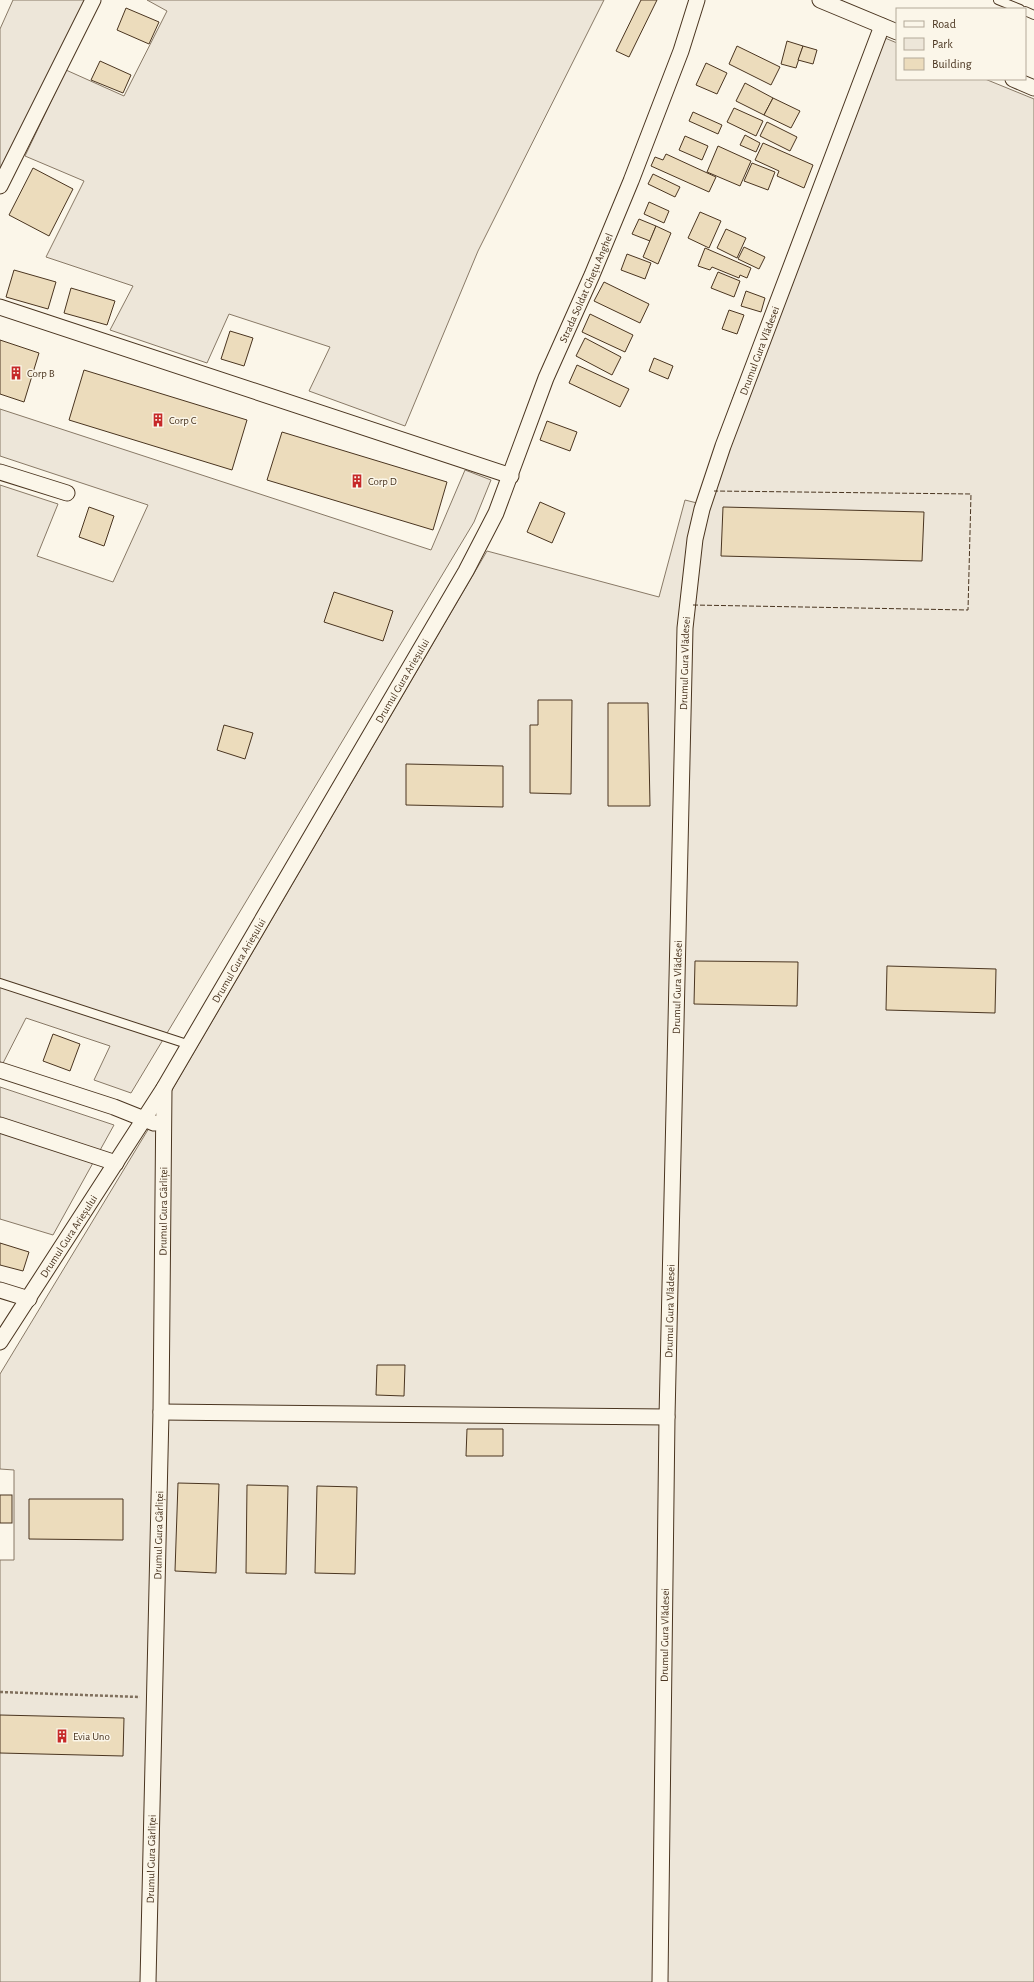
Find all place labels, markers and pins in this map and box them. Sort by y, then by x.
building icon: Corp B [8,365,24,381]
place label: Corp B [27,368,55,379]
building icon: Corp C [150,412,166,428]
place label: Corp C [169,415,197,426]
building icon: Corp D [349,473,365,489]
place label: Corp D [368,476,397,487]
building icon: Evia Uno [54,1728,70,1744]
place label: Evia Uno [73,1731,110,1742]

